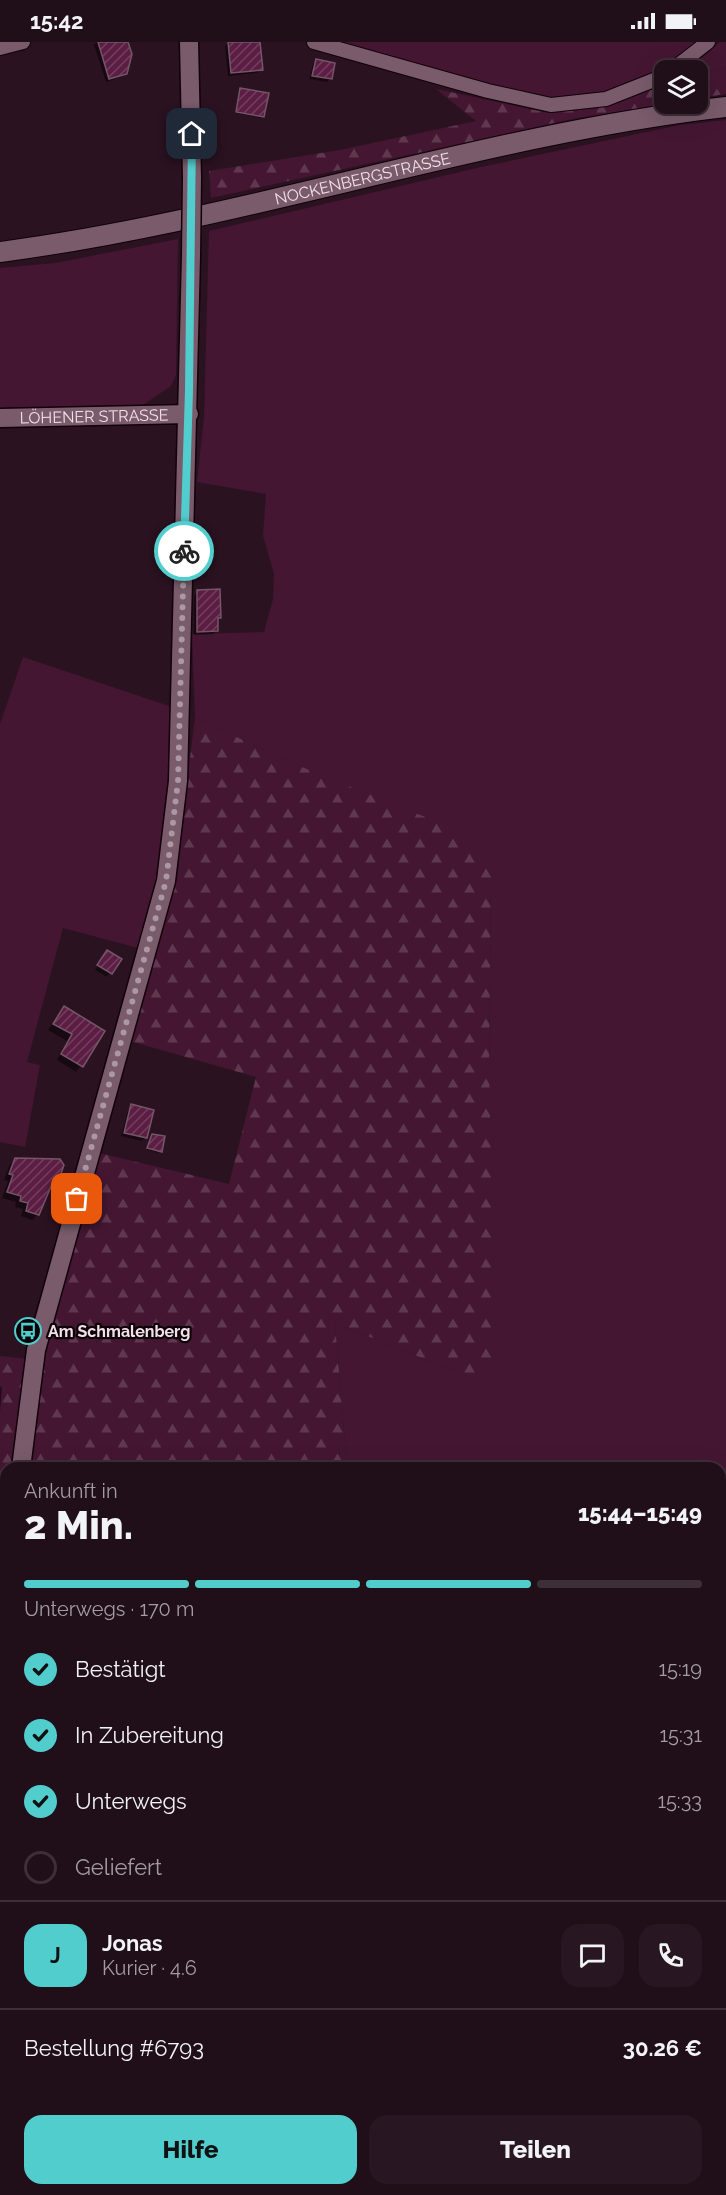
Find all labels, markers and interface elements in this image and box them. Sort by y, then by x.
text: 15:42 [30,8,83,34]
map controls [654,60,708,114]
button: layers [654,60,708,114]
pin [166,108,217,159]
icon: home [175,117,208,150]
street label: NOCKENBERGSTRASSE [273,148,452,208]
street label: LÖHENER STRASSE [19,405,169,427]
courier [154,521,214,581]
icon: bike [168,535,201,568]
pin [51,1173,102,1224]
icon: bag [60,1182,93,1215]
bus stop icon: Am Schmalenberg [13,1316,43,1346]
place label: Am Schmalenberg [48,1322,190,1341]
text: Ankunft in [24,1479,118,1503]
text: 15:44–15:49 [578,1500,702,1526]
text: 2 Min. [24,1502,133,1548]
text: Unterwegs · 170 m [24,1597,194,1621]
icon: check [24,1653,57,1686]
text: Bestätigt [75,1656,166,1682]
text: 15:19 [659,1657,702,1681]
icon: check [24,1719,57,1752]
text: In Zubereitung [75,1722,224,1748]
text: 15:31 [660,1723,702,1747]
icon: check [24,1785,57,1818]
text: Unterwegs [75,1788,187,1814]
text: 15:33 [657,1789,702,1813]
text: Geliefert [75,1854,162,1880]
button: chat [561,1924,624,1987]
button: phone [639,1924,702,1987]
text: Jonas [102,1930,163,1956]
text: J [50,1942,61,1968]
text: Kurier · 4.6 [102,1956,197,1980]
text: Bestellung #6793 [24,2035,204,2061]
text: 30.26 € [623,2035,702,2061]
button: Hilfe [24,2115,357,2184]
button: Teilen [369,2115,702,2184]

